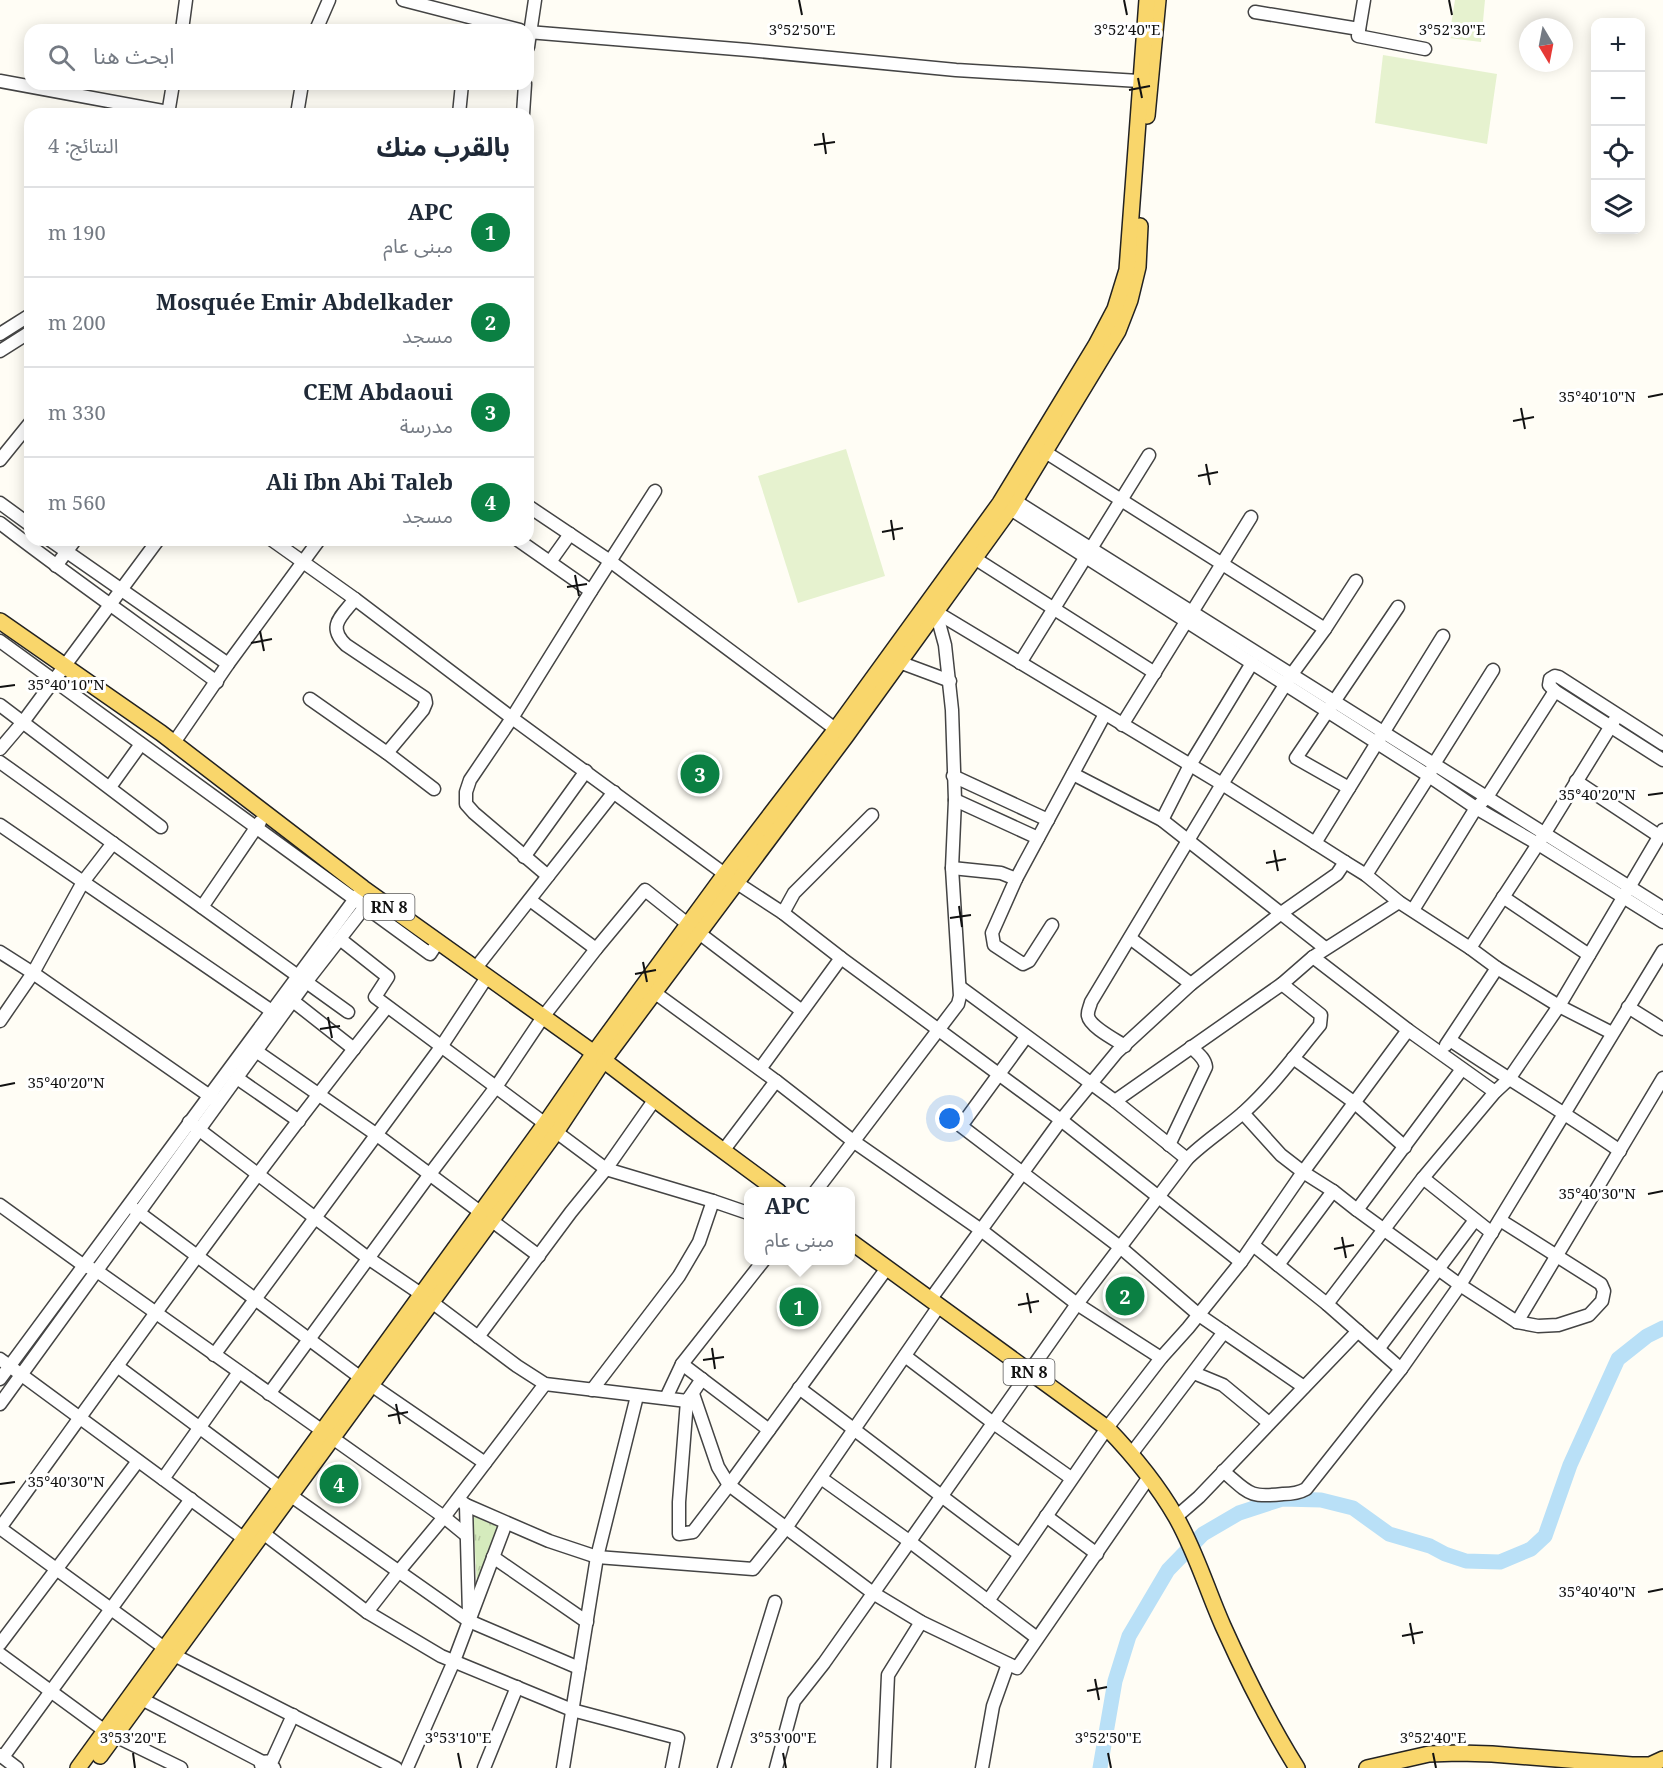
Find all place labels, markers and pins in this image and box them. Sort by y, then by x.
pin: 3 [680,752,720,796]
pin: 2 [1106,1274,1144,1318]
pin: 1 [780,1284,818,1330]
pin: 4 [320,1462,358,1506]

